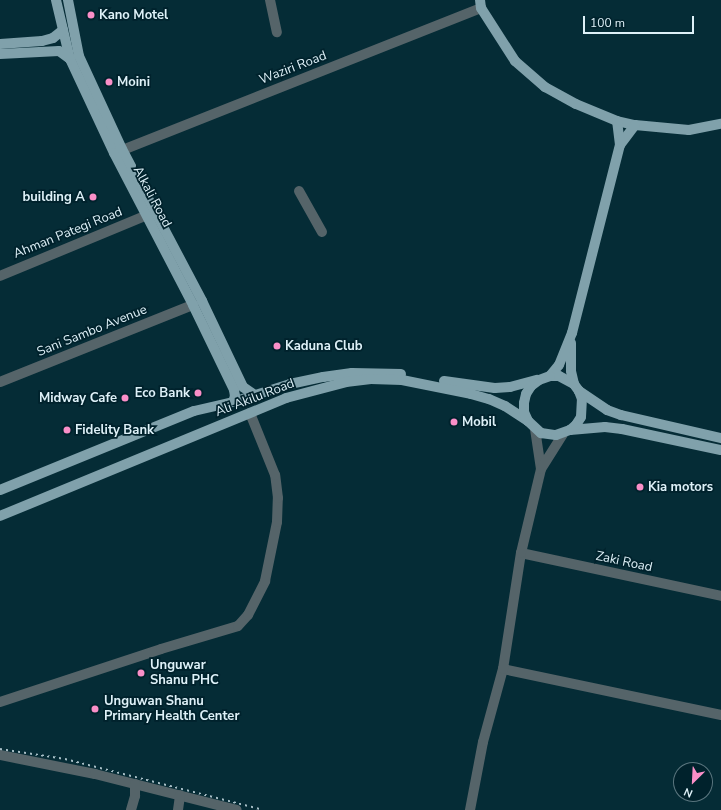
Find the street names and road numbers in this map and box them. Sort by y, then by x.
street label: Waziri Road [257,48,329,88]
street label: Alkali Road [129,164,175,230]
street label: Ahman Pategi Road [11,204,125,262]
street label: Sani Sambo Avenue [35,302,149,360]
street label: Ali Akilu Road [213,376,297,420]
street label: Zaki Road [594,548,654,576]

